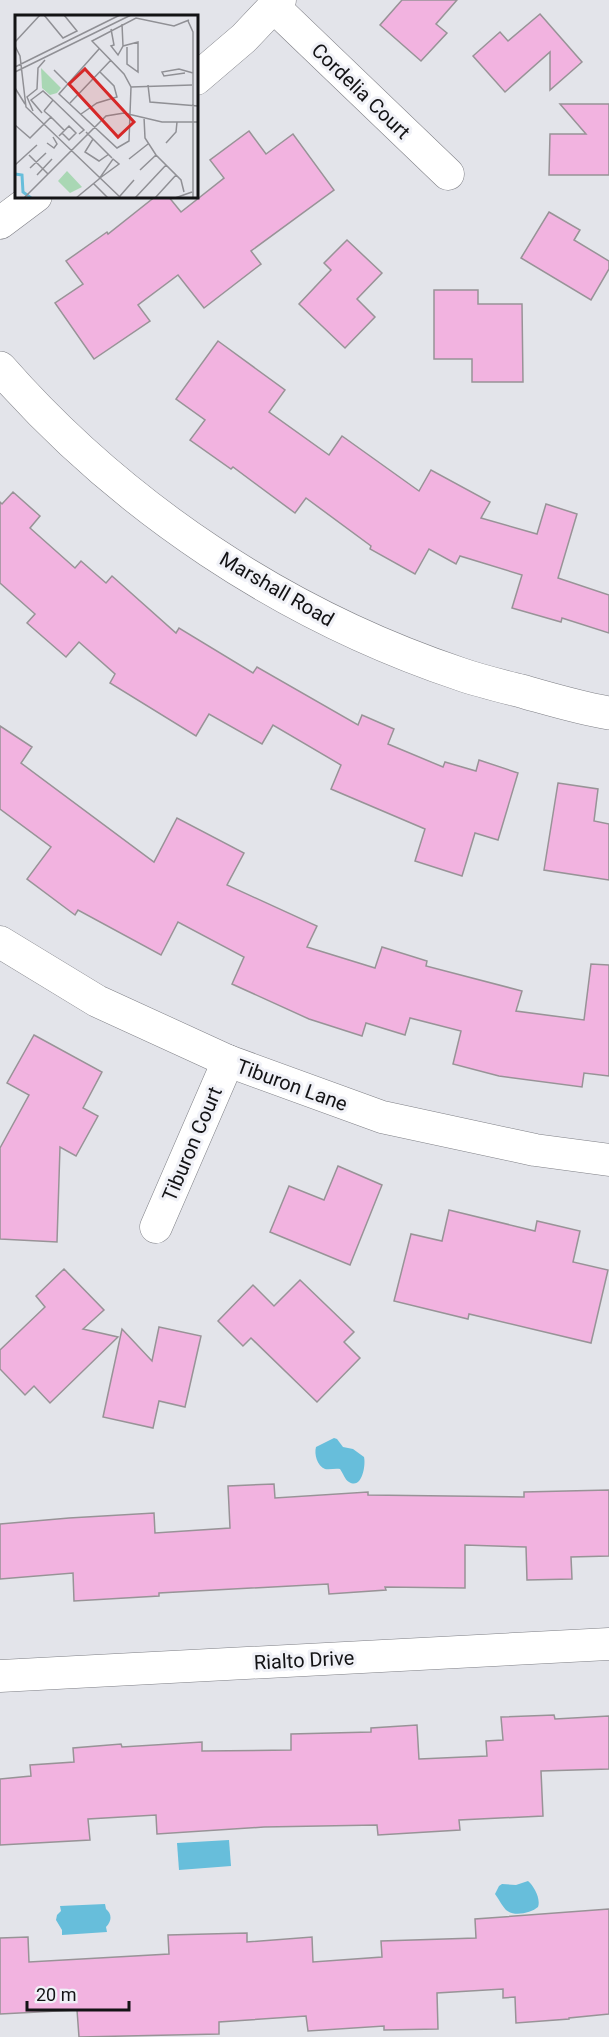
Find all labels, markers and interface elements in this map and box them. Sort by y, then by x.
inset map [15,15,198,198]
street label: Cordelia Court [307,38,415,144]
street label: Marshall Road [216,547,338,631]
street label: Tiburon Lane [233,1054,351,1116]
street label: Tiburon Court [157,1083,227,1205]
street label: Rialto Drive [253,1645,355,1675]
scale bar [27,1974,129,2012]
text: 20 m [36,1984,76,2005]

